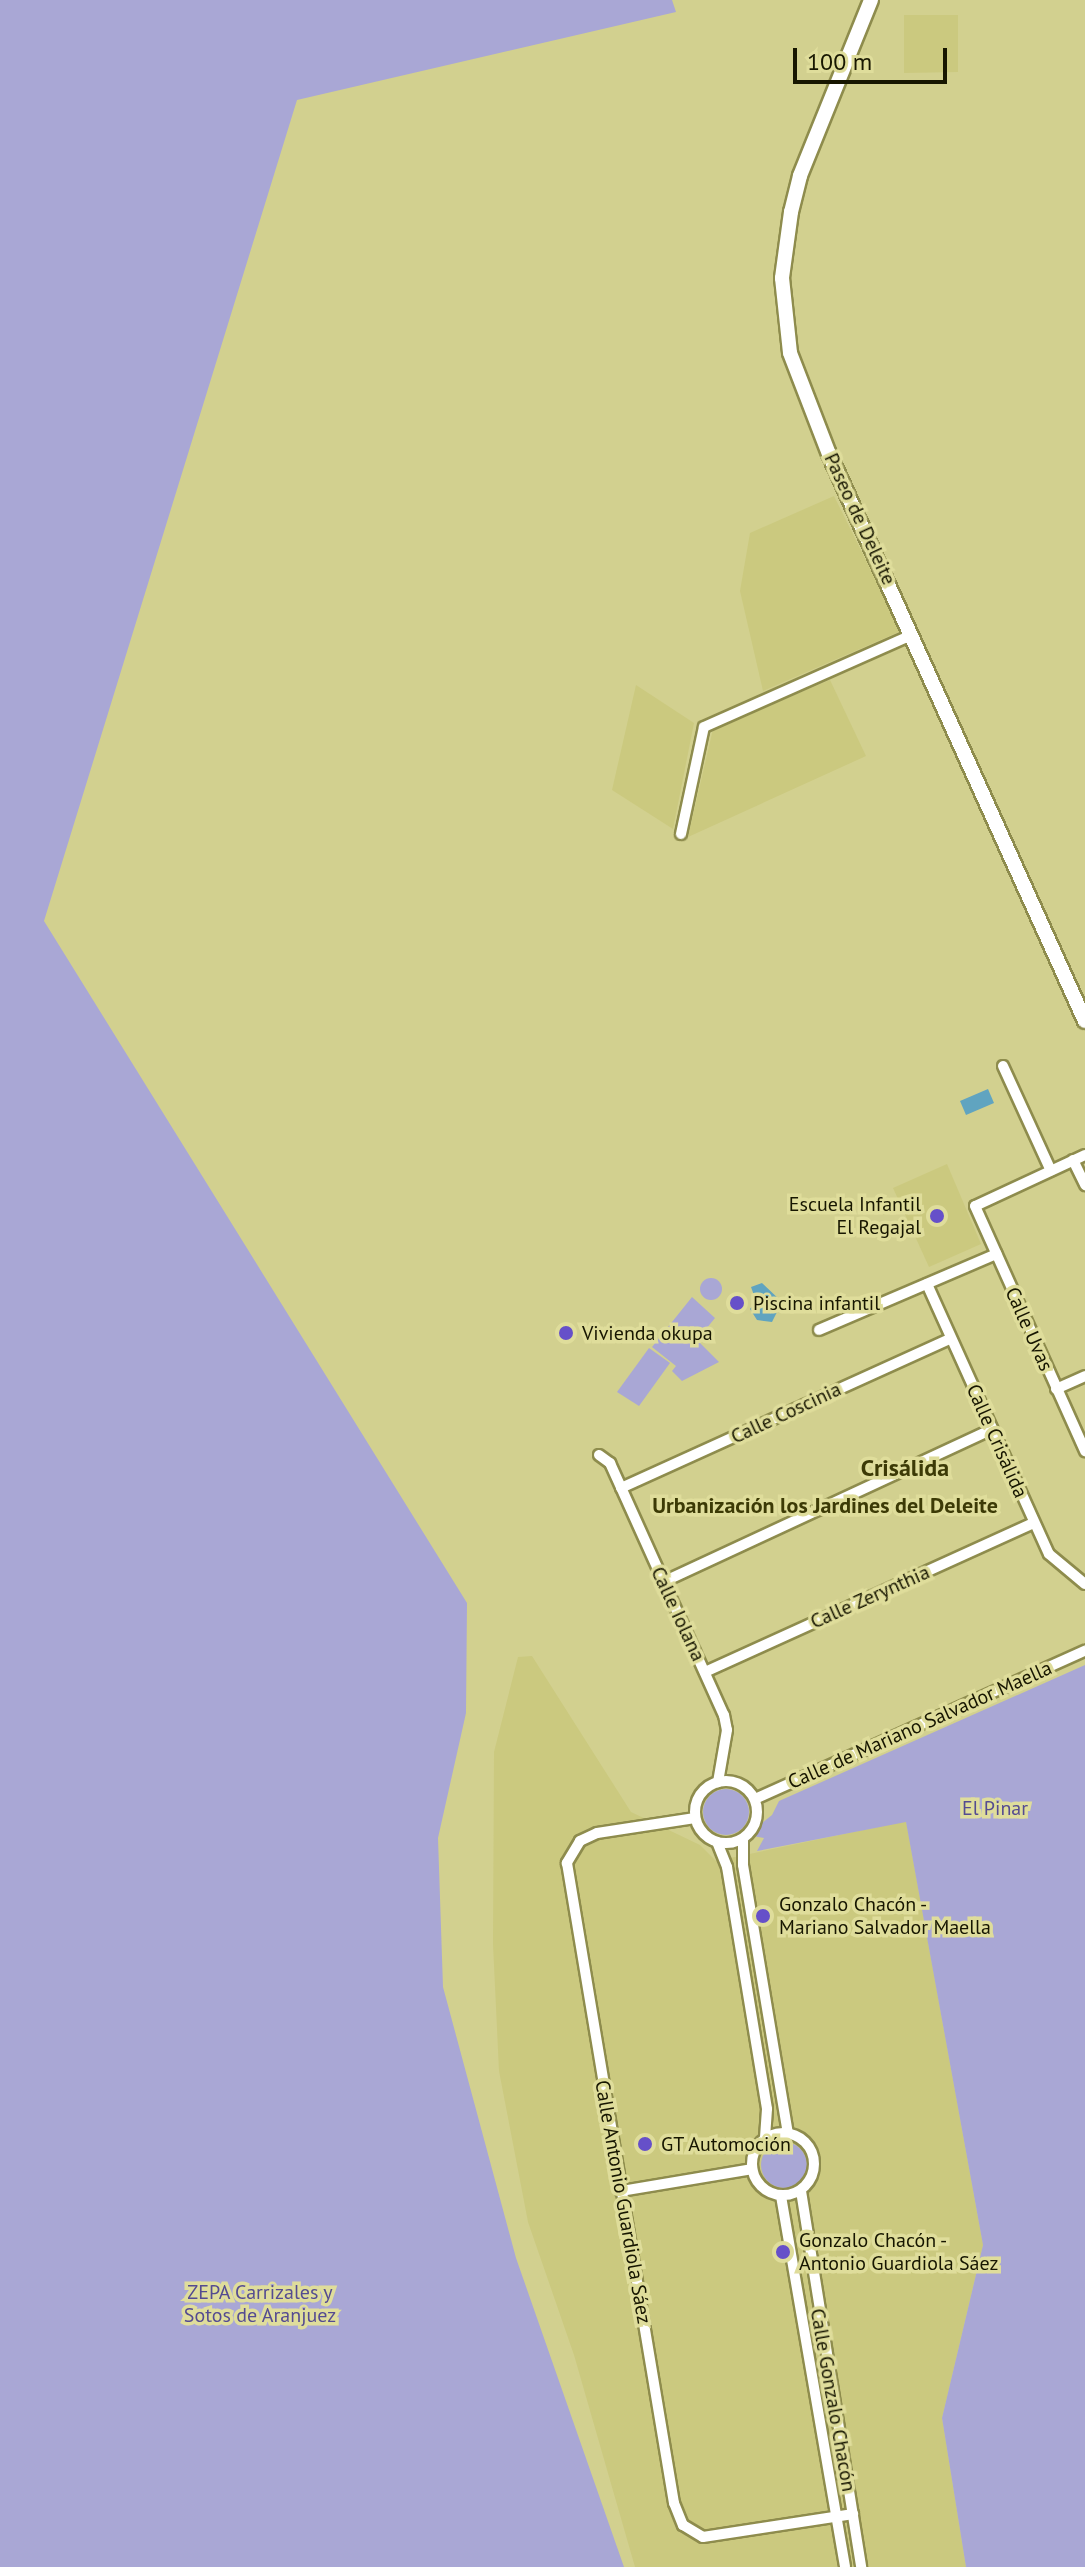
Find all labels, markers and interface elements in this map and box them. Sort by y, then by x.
scale bar [797,32,951,82]
text: 100 m [807,46,872,77]
street label: Paseo de Deleite [819,449,901,589]
place label: Escuela Infantil El Regajal [789,1192,921,1239]
marker: Escuela Infantil El Regajal [928,1207,946,1225]
street label: Calle Uvas [1000,1283,1058,1375]
place label: Piscina infantil [753,1291,880,1315]
marker: Piscina infantil [728,1294,746,1312]
place label: Vivienda okupa [582,1321,713,1345]
marker: Vivienda okupa [557,1324,575,1342]
street label: Calle Coscinia [727,1377,845,1449]
street label: Calle Crisálida [961,1381,1033,1501]
district label: Crisálida [861,1454,949,1482]
district label: Urbanización los Jardines del Deleite [652,1493,998,1519]
street label: Calle Zerynthia [807,1560,933,1634]
street label: Calle Iolana [646,1563,710,1665]
street label: Calle de Mariano Salvador Maella [784,1656,1056,1794]
park label: El Pinar [962,1796,1028,1820]
place label: Gonzalo Chacón - Mariano Salvador Maella [779,1892,991,1939]
marker: Gonzalo Chacón - Mariano Salvador Maella [754,1907,772,1925]
street label: Calle Antonio Guardiola Sáez [590,2078,656,2326]
place label: GT Automoción [661,2132,792,2156]
marker: GT Automoción [636,2135,654,2153]
place label: Gonzalo Chacón - Antonio Guardiola Sáez [799,2228,998,2275]
marker: Gonzalo Chacón - Antonio Guardiola Sáez [774,2243,792,2261]
park label: ZEPA Carrizales y Sotos de Aranjuez [184,2280,336,2327]
street label: Calle Gonzalo Chacón [805,2307,861,2493]

